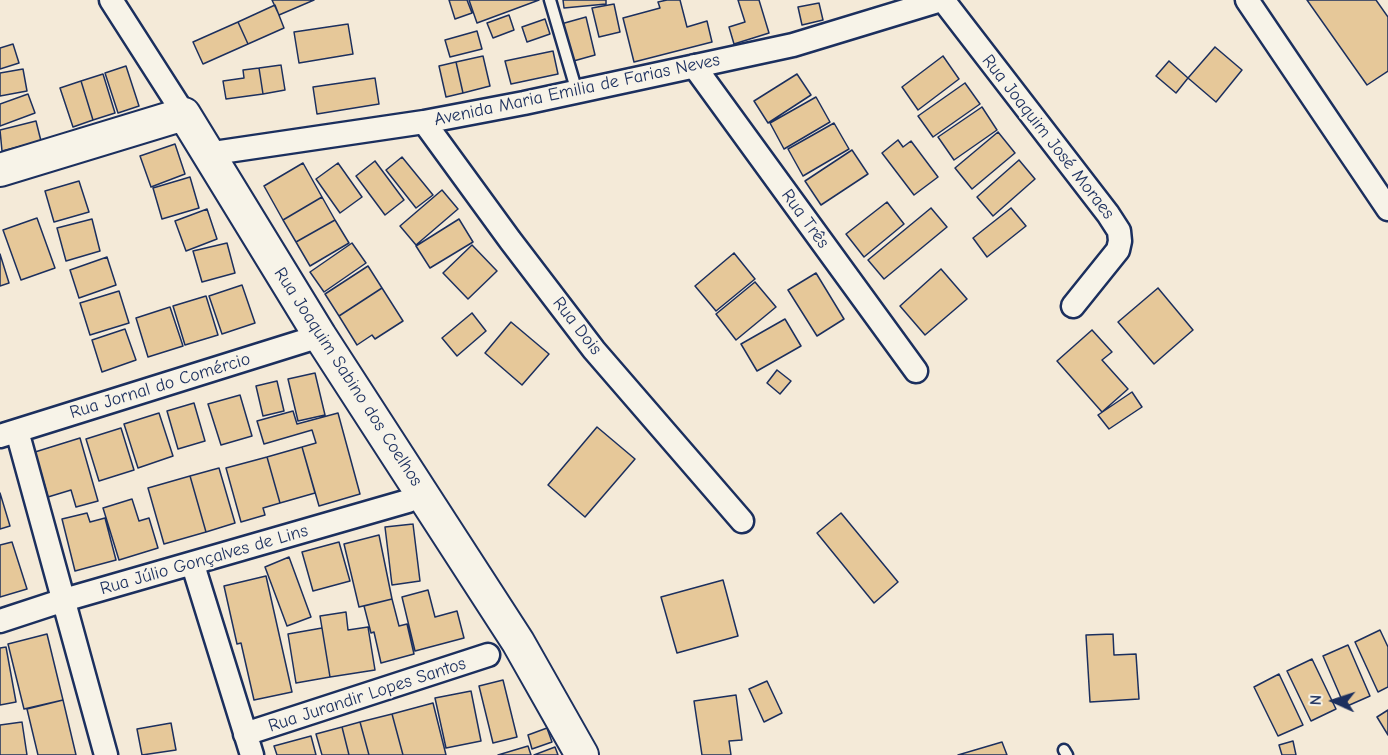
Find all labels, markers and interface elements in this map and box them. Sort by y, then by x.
street label: Avenida Maria Emilia de Farias Neves [432,49,722,131]
street label: Rua Joaquim José Moraes [977,50,1119,224]
street label: Rua Três [776,185,834,253]
street label: Rua Joaquim Sabino dos Coelhos [269,263,427,491]
street label: Rua Dois [548,293,606,359]
street label: Rua Jornal do Comércio [67,348,253,424]
street label: Rua Júlio Gonçalves de Lins [98,520,310,600]
street label: Rua Jurandir Lopes Santos [265,653,469,737]
north arrow [1304,671,1364,731]
text: N [1307,694,1325,706]

